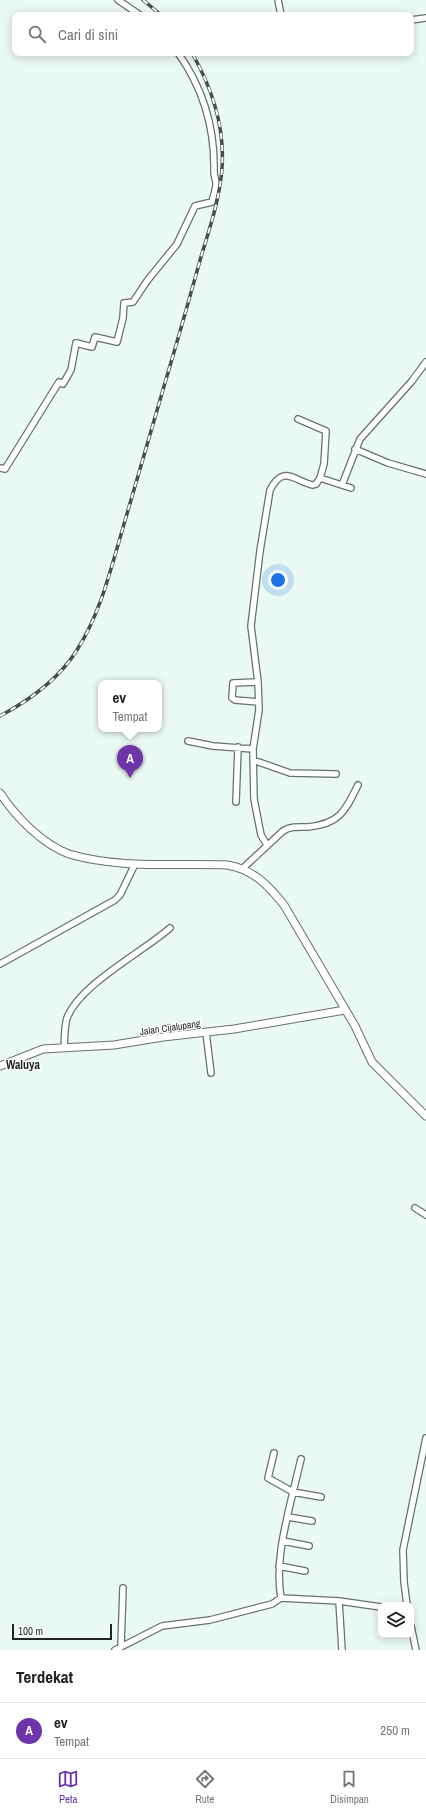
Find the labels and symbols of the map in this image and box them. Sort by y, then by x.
your location [268,570,288,590]
pin: A [117,745,143,778]
street label: Jalan Cijalupang [139,1017,202,1038]
district label: Waluya [6,1057,41,1073]
scale bar [12,1622,112,1641]

